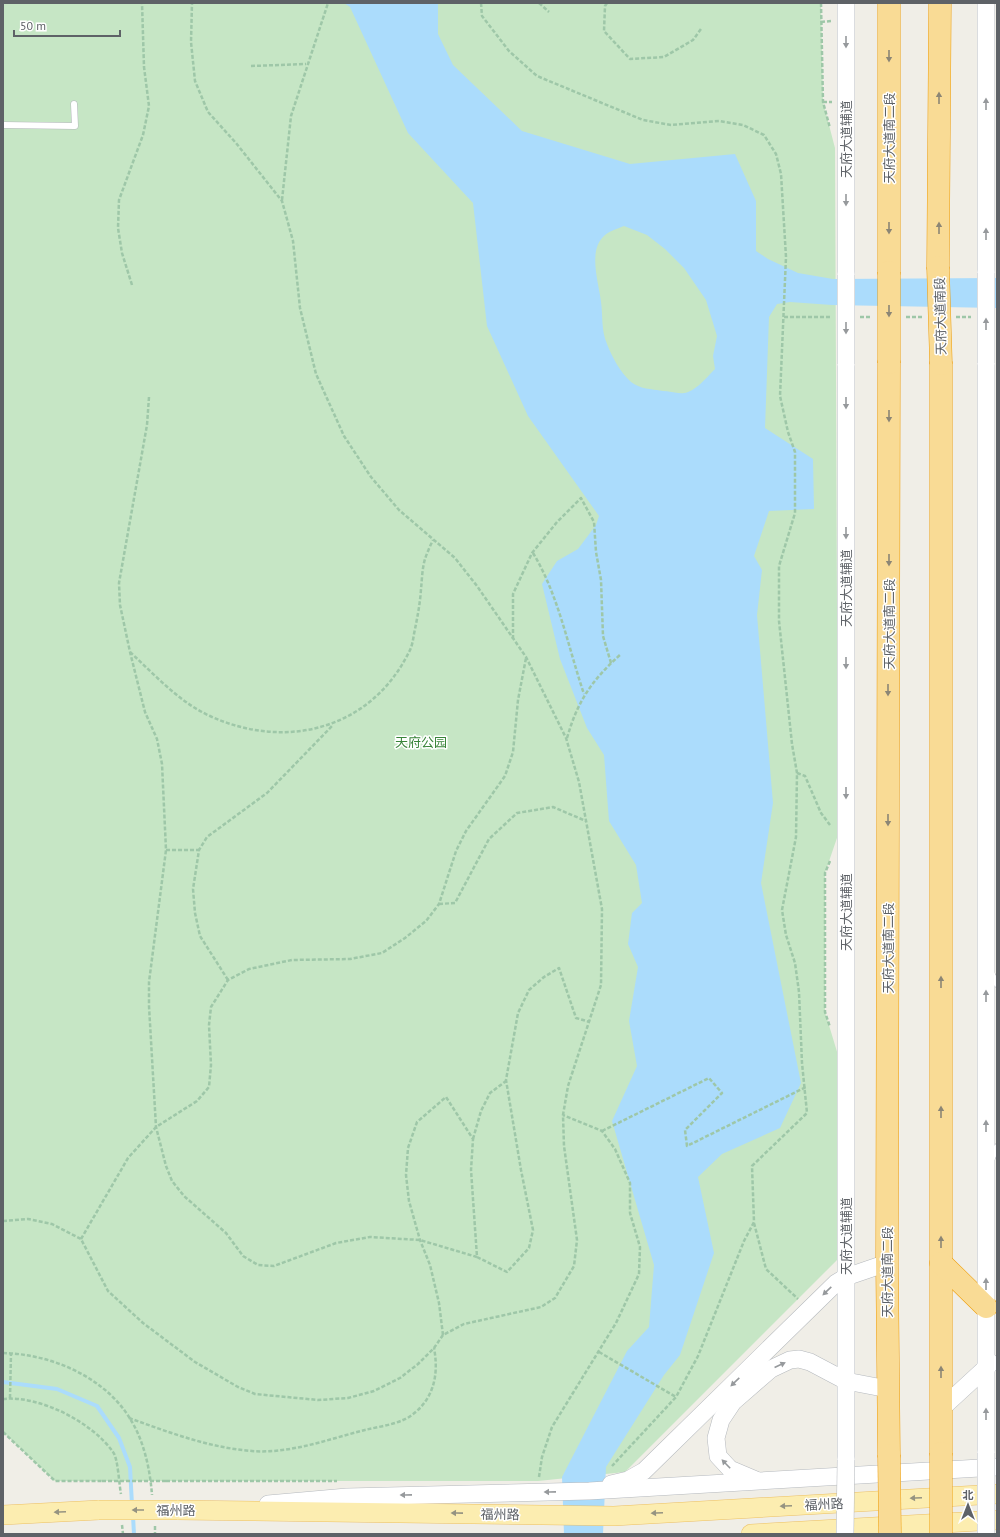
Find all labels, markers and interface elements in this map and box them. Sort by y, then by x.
scale bar [14,12,120,38]
text: 50 m [20,18,46,33]
one-way arrow [843,36,849,49]
one-way arrow [886,50,892,63]
one-way arrow [936,91,942,104]
street label: 天府大道南二段 [881,92,898,184]
one-way arrow [983,97,989,110]
street label: 天府大道辅道 [838,100,855,178]
one-way arrow [843,194,849,207]
one-way arrow [936,221,942,234]
one-way arrow [886,222,892,235]
one-way arrow [983,227,989,240]
street label: 天府大道南段 [931,277,950,355]
one-way arrow [886,305,892,318]
one-way arrow [983,317,989,330]
one-way arrow [843,322,849,335]
one-way arrow [843,397,849,410]
one-way arrow [886,410,892,423]
one-way arrow [843,527,849,540]
street label: 天府大道辅道 [838,549,855,627]
one-way arrow [886,554,892,567]
street label: 天府大道南二段 [881,578,898,670]
one-way arrow [843,657,849,670]
one-way arrow [885,684,891,697]
park label: 天府公园 [395,734,447,751]
one-way arrow [843,787,849,800]
one-way arrow [885,814,891,827]
street label: 天府大道辅道 [838,873,855,951]
street label: 天府大道南二段 [880,902,897,994]
one-way arrow [938,975,944,988]
one-way arrow [983,989,989,1002]
one-way arrow [938,1105,944,1118]
one-way arrow [983,1119,989,1132]
street label: 天府大道辅道 [838,1197,855,1275]
street label: 天府大道南二段 [879,1226,896,1318]
one-way arrow [938,1235,944,1248]
one-way arrow [983,1277,989,1290]
one-way arrow [822,1286,832,1296]
one-way arrow [774,1362,786,1368]
one-way arrow [938,1365,944,1378]
one-way arrow [730,1377,740,1387]
one-way arrow [983,1407,989,1420]
one-way arrow [721,1459,730,1469]
north arrow [948,1485,988,1525]
text: 北 [963,1488,974,1502]
one-way arrow [543,1489,556,1495]
one-way arrow [400,1492,412,1499]
street label: 福州路 [804,1495,844,1514]
one-way arrow [910,1495,922,1502]
street label: 福州路 [156,1502,196,1519]
one-way arrow [780,1503,792,1510]
street label: 福州路 [480,1506,520,1523]
one-way arrow [131,1507,144,1513]
one-way arrow [53,1509,66,1515]
one-way arrow [450,1510,463,1516]
one-way arrow [651,1510,663,1517]

